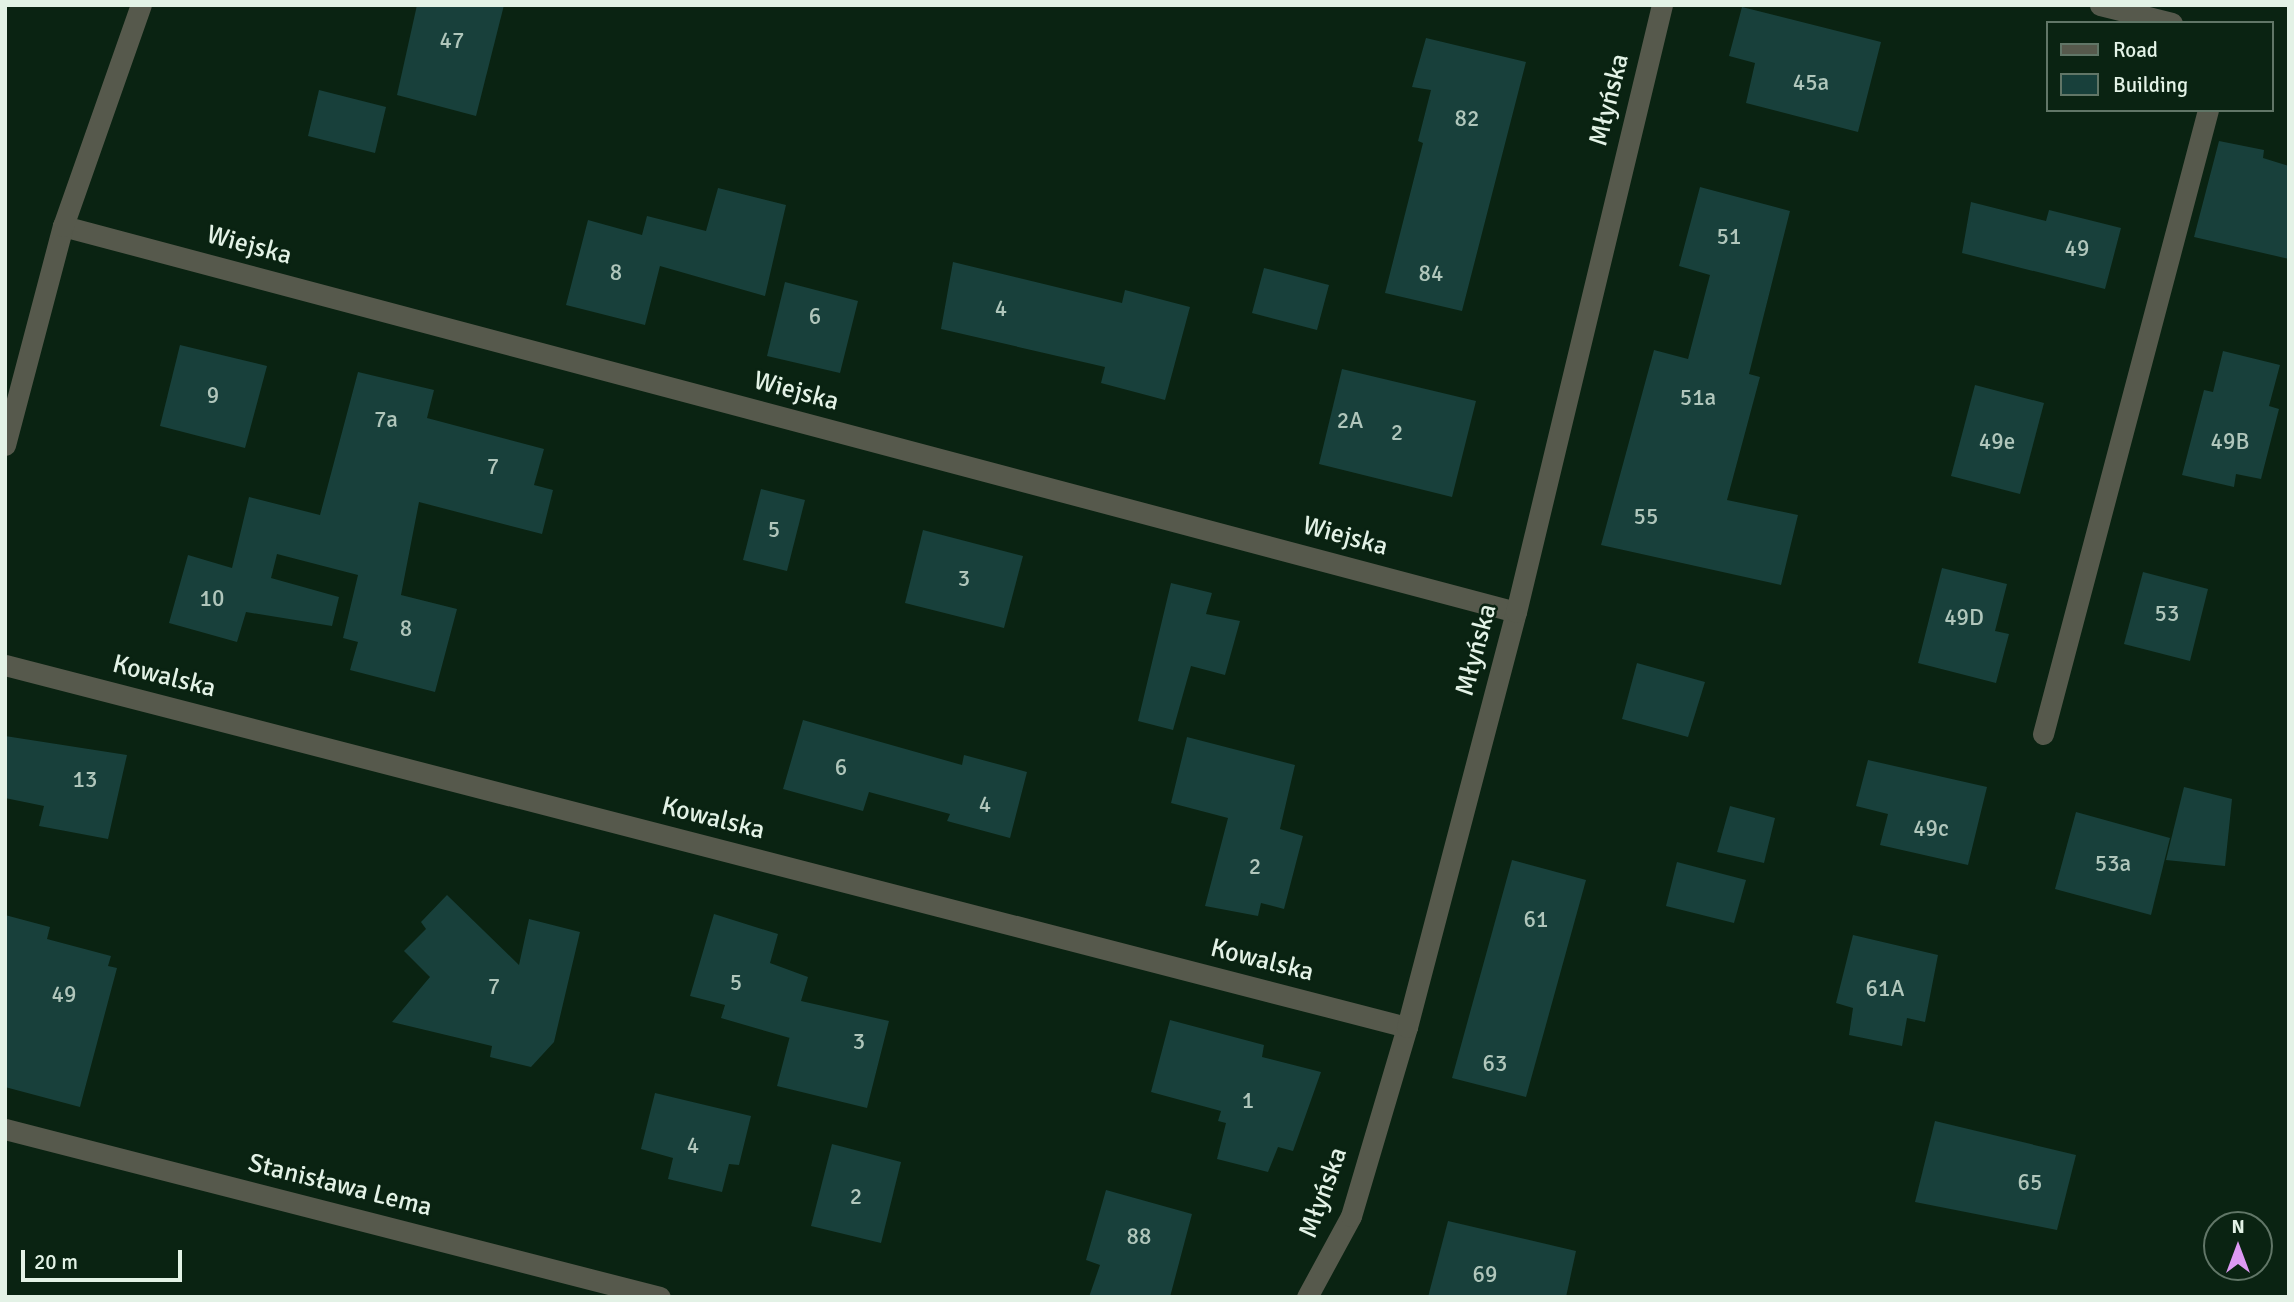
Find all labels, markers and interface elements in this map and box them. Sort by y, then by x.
legend [2046,21,2273,112]
house number: 47 [440,27,464,55]
text: Road [2113,37,2158,63]
street label: Młyńska [1583,51,1637,149]
house number: 45a [1793,69,1829,97]
text: Building [2113,72,2188,98]
house number: 82 [1455,105,1479,133]
street label: Wiejska [203,220,295,272]
house number: 51 [1717,223,1741,251]
house number: 49 [2065,235,2089,263]
house number: 8 [610,259,622,287]
house number: 84 [1419,260,1443,288]
house number: 4 [995,295,1007,323]
house number: 6 [809,303,821,331]
street label: Wiejska [750,366,842,418]
house number: 9 [207,382,219,410]
house number: 51a [1680,384,1716,412]
house number: 7a [374,406,398,434]
house number: 2A [1337,407,1363,435]
house number: 2 [1391,419,1403,447]
house number: 49e [1979,428,2015,456]
house number: 49B [2211,428,2249,456]
house number: 7 [487,453,499,481]
house number: 55 [1634,503,1658,531]
street label: Wiejska [1299,511,1391,563]
house number: 5 [768,516,780,544]
house number: 3 [958,565,970,593]
house number: 10 [200,585,224,613]
house number: 53 [2155,600,2179,628]
street label: Młyńska [1450,601,1504,699]
house number: 49D [1944,604,1984,632]
house number: 8 [400,615,412,643]
street label: Kowalska [109,649,219,705]
house number: 6 [835,754,847,782]
house number: 13 [73,766,97,794]
street label: Kowalska [658,791,768,847]
house number: 4 [979,791,991,819]
house number: 49c [1913,815,1949,843]
house number: 53a [2095,850,2131,878]
house number: 2 [1249,853,1261,881]
house number: 61 [1524,906,1548,934]
street label: Kowalska [1207,933,1317,989]
house number: 5 [730,969,742,997]
house number: 7 [488,973,500,1001]
house number: 61A [1866,975,1904,1003]
house number: 49 [52,981,76,1009]
house number: 3 [853,1028,865,1056]
house number: 63 [1483,1050,1507,1078]
house number: 1 [1242,1087,1254,1115]
house number: 4 [687,1132,699,1160]
street label: Młyńska [1293,1143,1355,1243]
street label: Stanisława Lema [245,1148,435,1224]
house number: 65 [2018,1169,2042,1197]
house number: 2 [850,1183,862,1211]
north arrow [2203,1211,2273,1281]
text: N [2231,1215,2245,1239]
house number: 88 [1127,1223,1151,1251]
scale bar [24,1236,186,1280]
text: 20 m [34,1249,78,1275]
house number: 69 [1473,1261,1497,1289]

